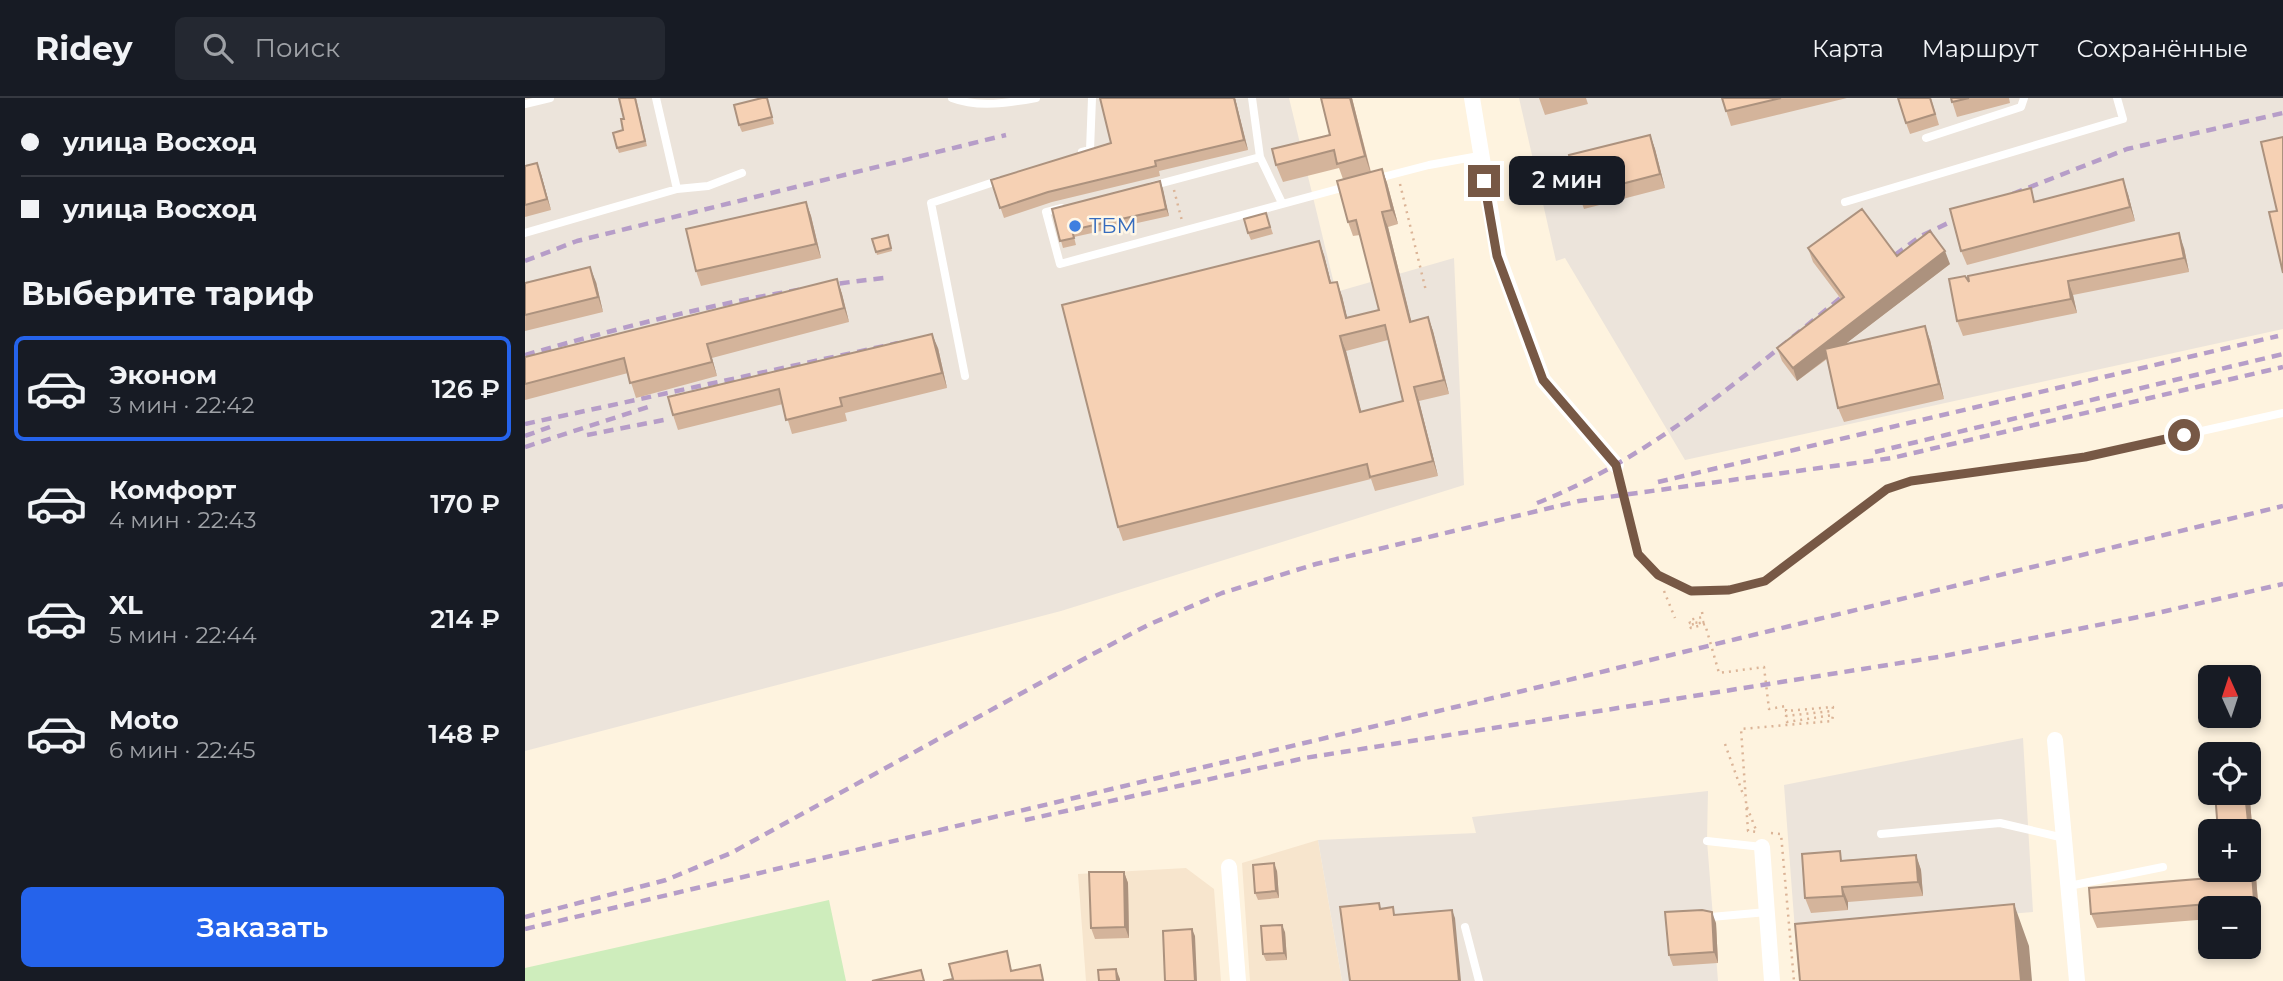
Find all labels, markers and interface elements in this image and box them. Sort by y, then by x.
search box [175,17,665,80]
text: Ridey [35,28,133,68]
icon: search [199,29,237,67]
text: Поиск [255,32,340,64]
text: Карта [1812,34,1884,63]
text: Маршрут [1922,34,2038,63]
text: Сохранённые [2076,34,2248,63]
text: улица Восход [63,126,257,158]
callout: 2 мин [1509,156,1624,206]
route end [1468,165,1500,197]
text: 2 мин [1532,166,1602,194]
text: улица Восход [63,193,257,225]
place label: ТБМ [1089,213,1137,238]
marker: ТБМ [1067,218,1083,234]
text: Выберите тариф [21,274,314,313]
icon: car [25,357,88,420]
text: Эконом [109,359,217,391]
text: 126 ₽ [432,373,500,405]
text: 3 мин · 22:42 [109,391,255,419]
route start [2168,419,2200,451]
icon: car [25,472,88,535]
text: Комфорт [109,474,236,506]
text: 170 ₽ [430,488,500,520]
text: 4 мин · 22:43 [109,506,256,534]
icon: car [25,587,88,650]
text: XL [109,589,143,621]
text: 214 ₽ [430,603,500,635]
text: 5 мин · 22:44 [109,621,257,649]
north arrow [2198,665,2261,728]
map controls [2198,665,2261,959]
icon: car [25,702,88,765]
text: Moto [109,704,179,736]
text: 148 ₽ [428,718,500,750]
text: 6 мин · 22:45 [109,736,256,764]
button: locate [2198,742,2261,805]
button: + [2198,819,2261,882]
button: Заказать [21,887,504,967]
button: − [2198,896,2261,959]

